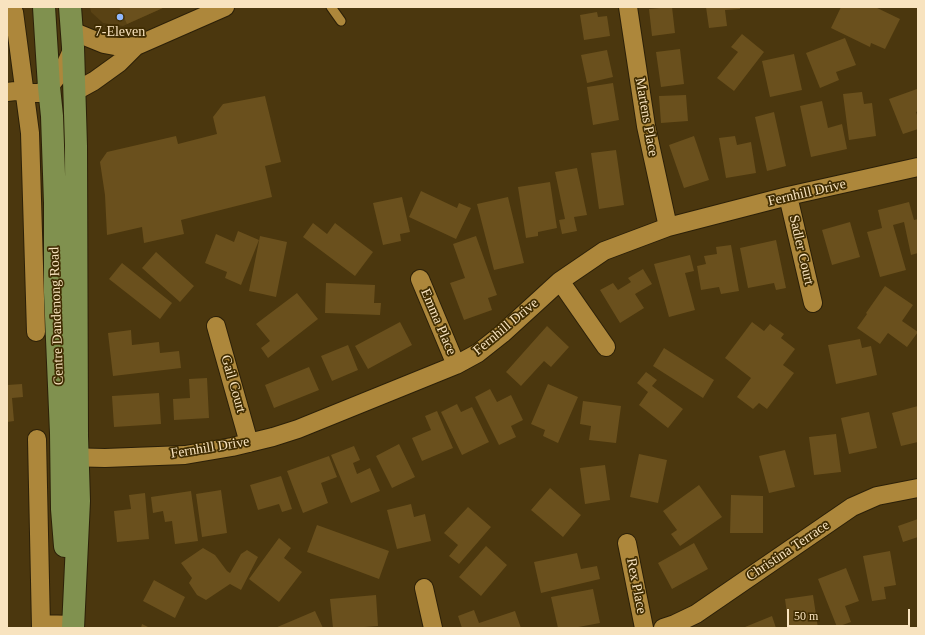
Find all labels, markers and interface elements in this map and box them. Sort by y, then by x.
marker: 7-Eleven [115,12,125,22]
place label: 7-Eleven [95,24,145,40]
street label: Martens Place [631,76,661,158]
street label: Fernhill Drive [766,176,848,210]
street label: Sadler Court [785,213,817,287]
street label: Centre Dandenong Road [46,247,68,385]
street label: Emma Place [417,286,459,358]
street label: Fernhill Drive [470,295,542,359]
street label: Gail Court [217,353,249,415]
street label: Fernhill Drive [169,433,251,463]
street label: Christina Terrace [743,517,833,585]
street label: Rex Place [622,557,650,615]
scale bar [789,601,912,627]
text: 50 m [794,609,818,623]

